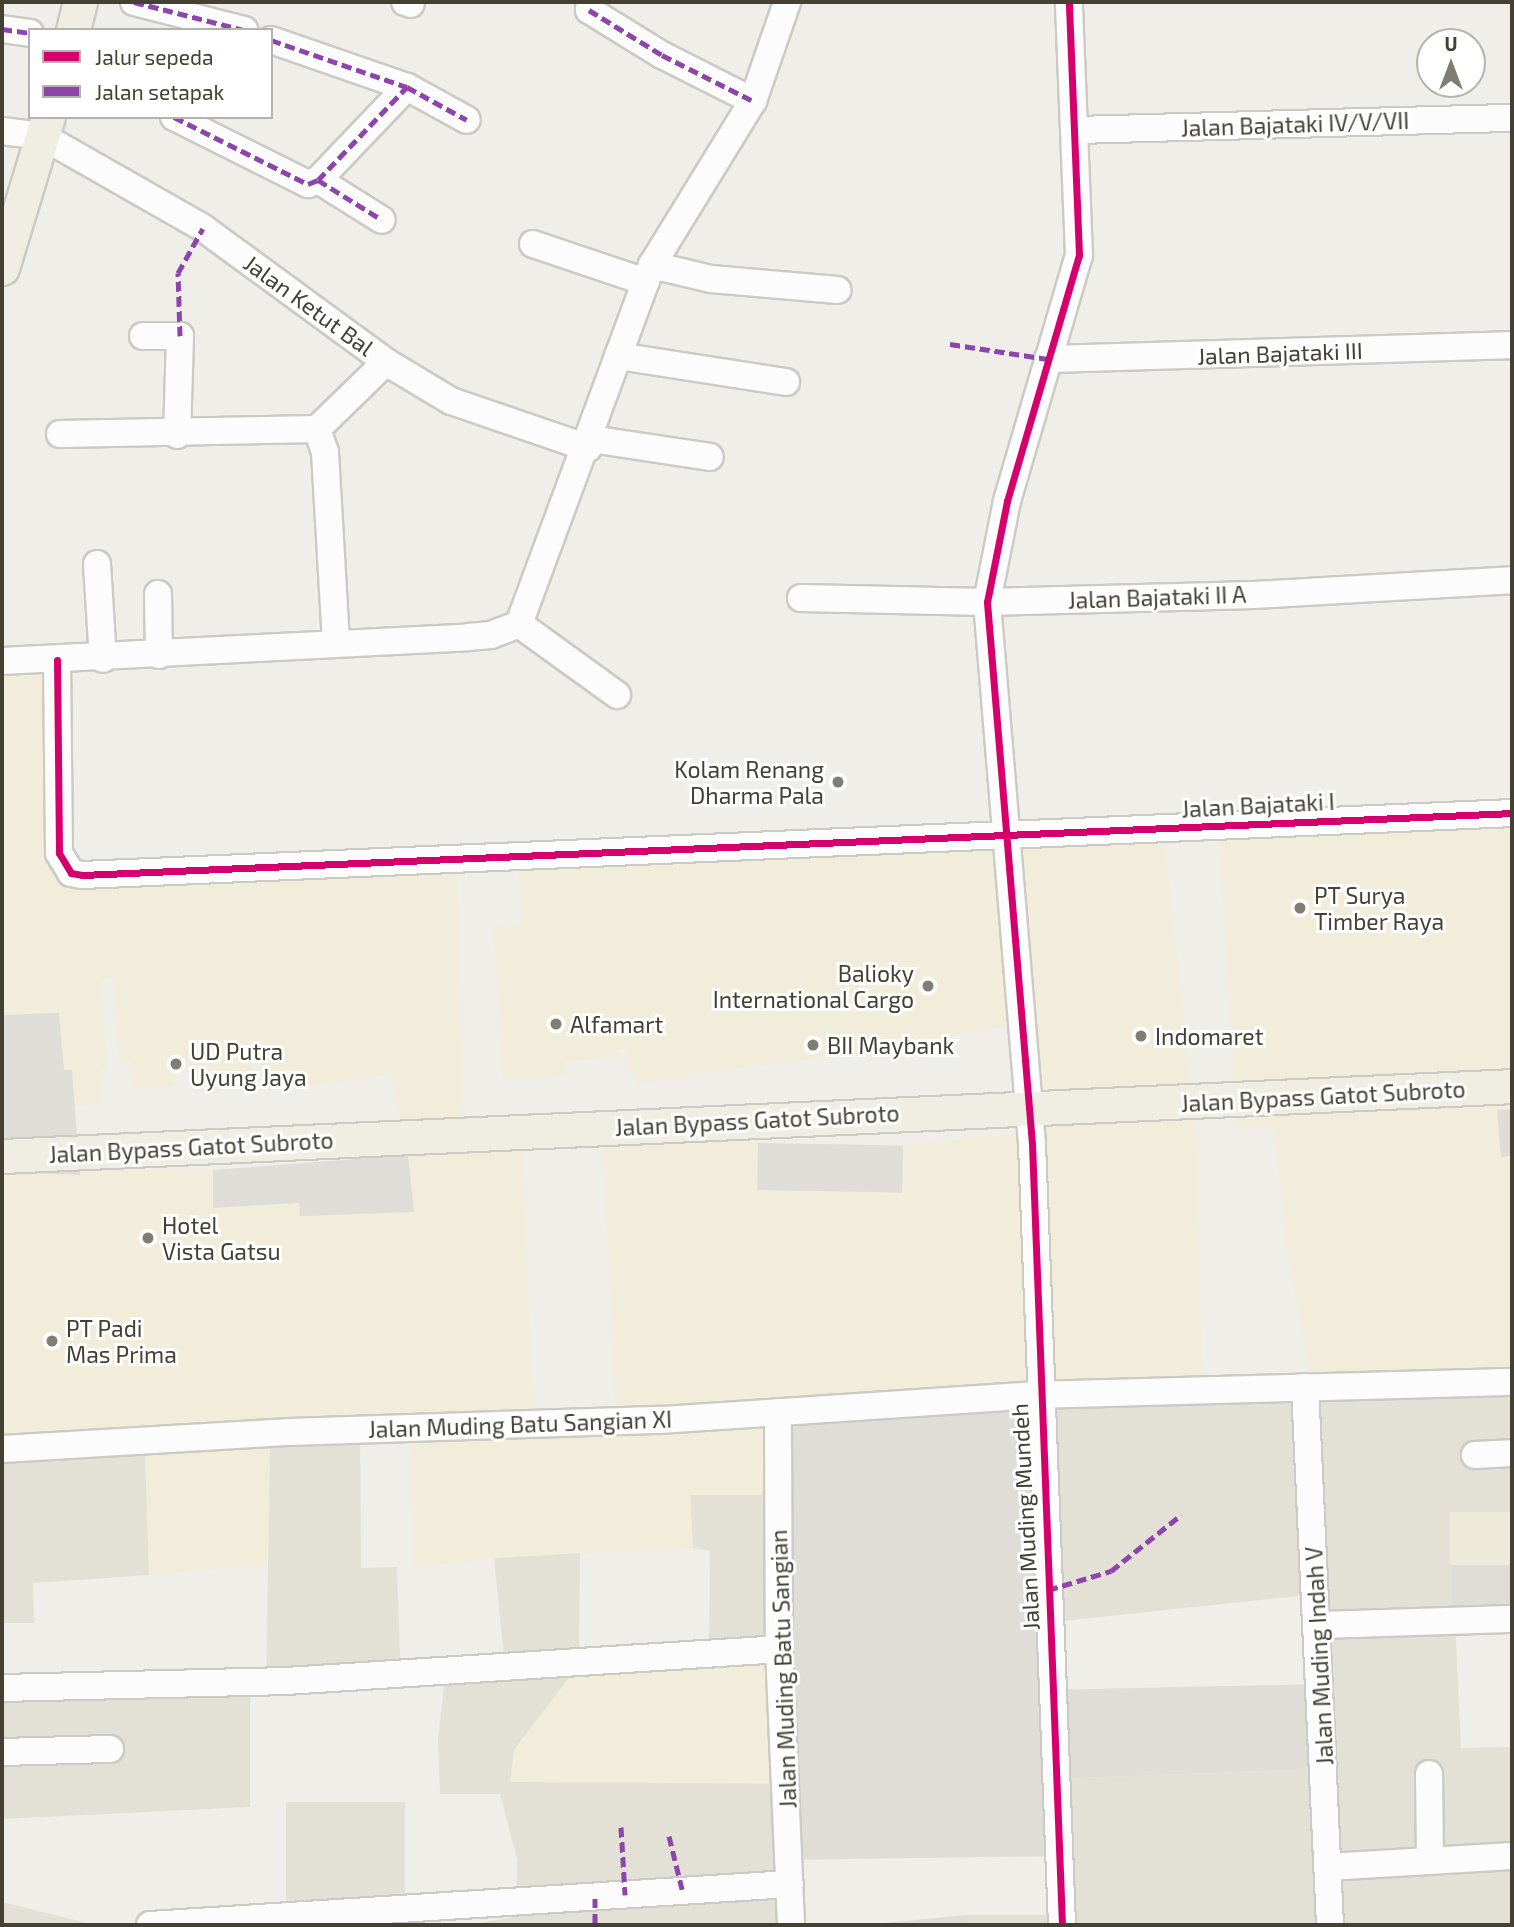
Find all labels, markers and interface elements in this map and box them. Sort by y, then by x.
legend [28,28,273,119]
north arrow [1416,28,1486,98]
text: U [1444,32,1458,55]
text: Jalur sepeda [95,44,214,69]
text: Jalan setapak [95,79,224,104]
street label: Jalan Bajataki IV/V/VII [1180,106,1410,142]
street label: Jalan Ketut Bal [239,249,379,361]
street label: Jalan Bajataki III [1197,336,1363,370]
street label: Jalan Bajataki II A [1067,580,1247,614]
place label: Kolam Renang Dharma Pala [674,755,824,809]
marker: Kolam Renang Dharma Pala [830,774,846,790]
street label: Jalan Bajataki I [1181,787,1335,823]
place label: PT Surya Timber Raya [1314,881,1445,935]
marker: PT Surya Timber Raya [1292,900,1308,916]
place label: Balioky International Cargo [712,959,914,1013]
marker: Balioky International Cargo [920,978,936,994]
place label: Alfamart [570,1010,663,1038]
marker: Alfamart [548,1016,564,1032]
place label: Indomaret [1155,1022,1263,1050]
marker: Indomaret [1133,1028,1149,1044]
place label: BII Maybank [827,1031,954,1059]
place label: UD Putra Uyung Jaya [190,1037,307,1091]
marker: BII Maybank [805,1037,821,1053]
marker: UD Putra Uyung Jaya [168,1056,184,1072]
street label: Jalan Bypass Gatot Subroto [1180,1075,1466,1117]
street label: Jalan Bypass Gatot Subroto [614,1099,900,1141]
street label: Jalan Bypass Gatot Subroto [48,1126,334,1168]
place label: Hotel Vista Gatsu [162,1211,281,1265]
marker: Hotel Vista Gatsu [140,1230,156,1246]
place label: PT Padi Mas Prima [66,1314,177,1368]
marker: PT Padi Mas Prima [44,1333,60,1349]
street label: Jalan Muding Mundeh [1005,1403,1045,1631]
street label: Jalan Muding Batu Sangian XI [367,1405,673,1443]
street label: Jalan Muding Batu Sangian [764,1529,802,1809]
street label: Jalan Muding Indah V [1299,1546,1339,1766]

